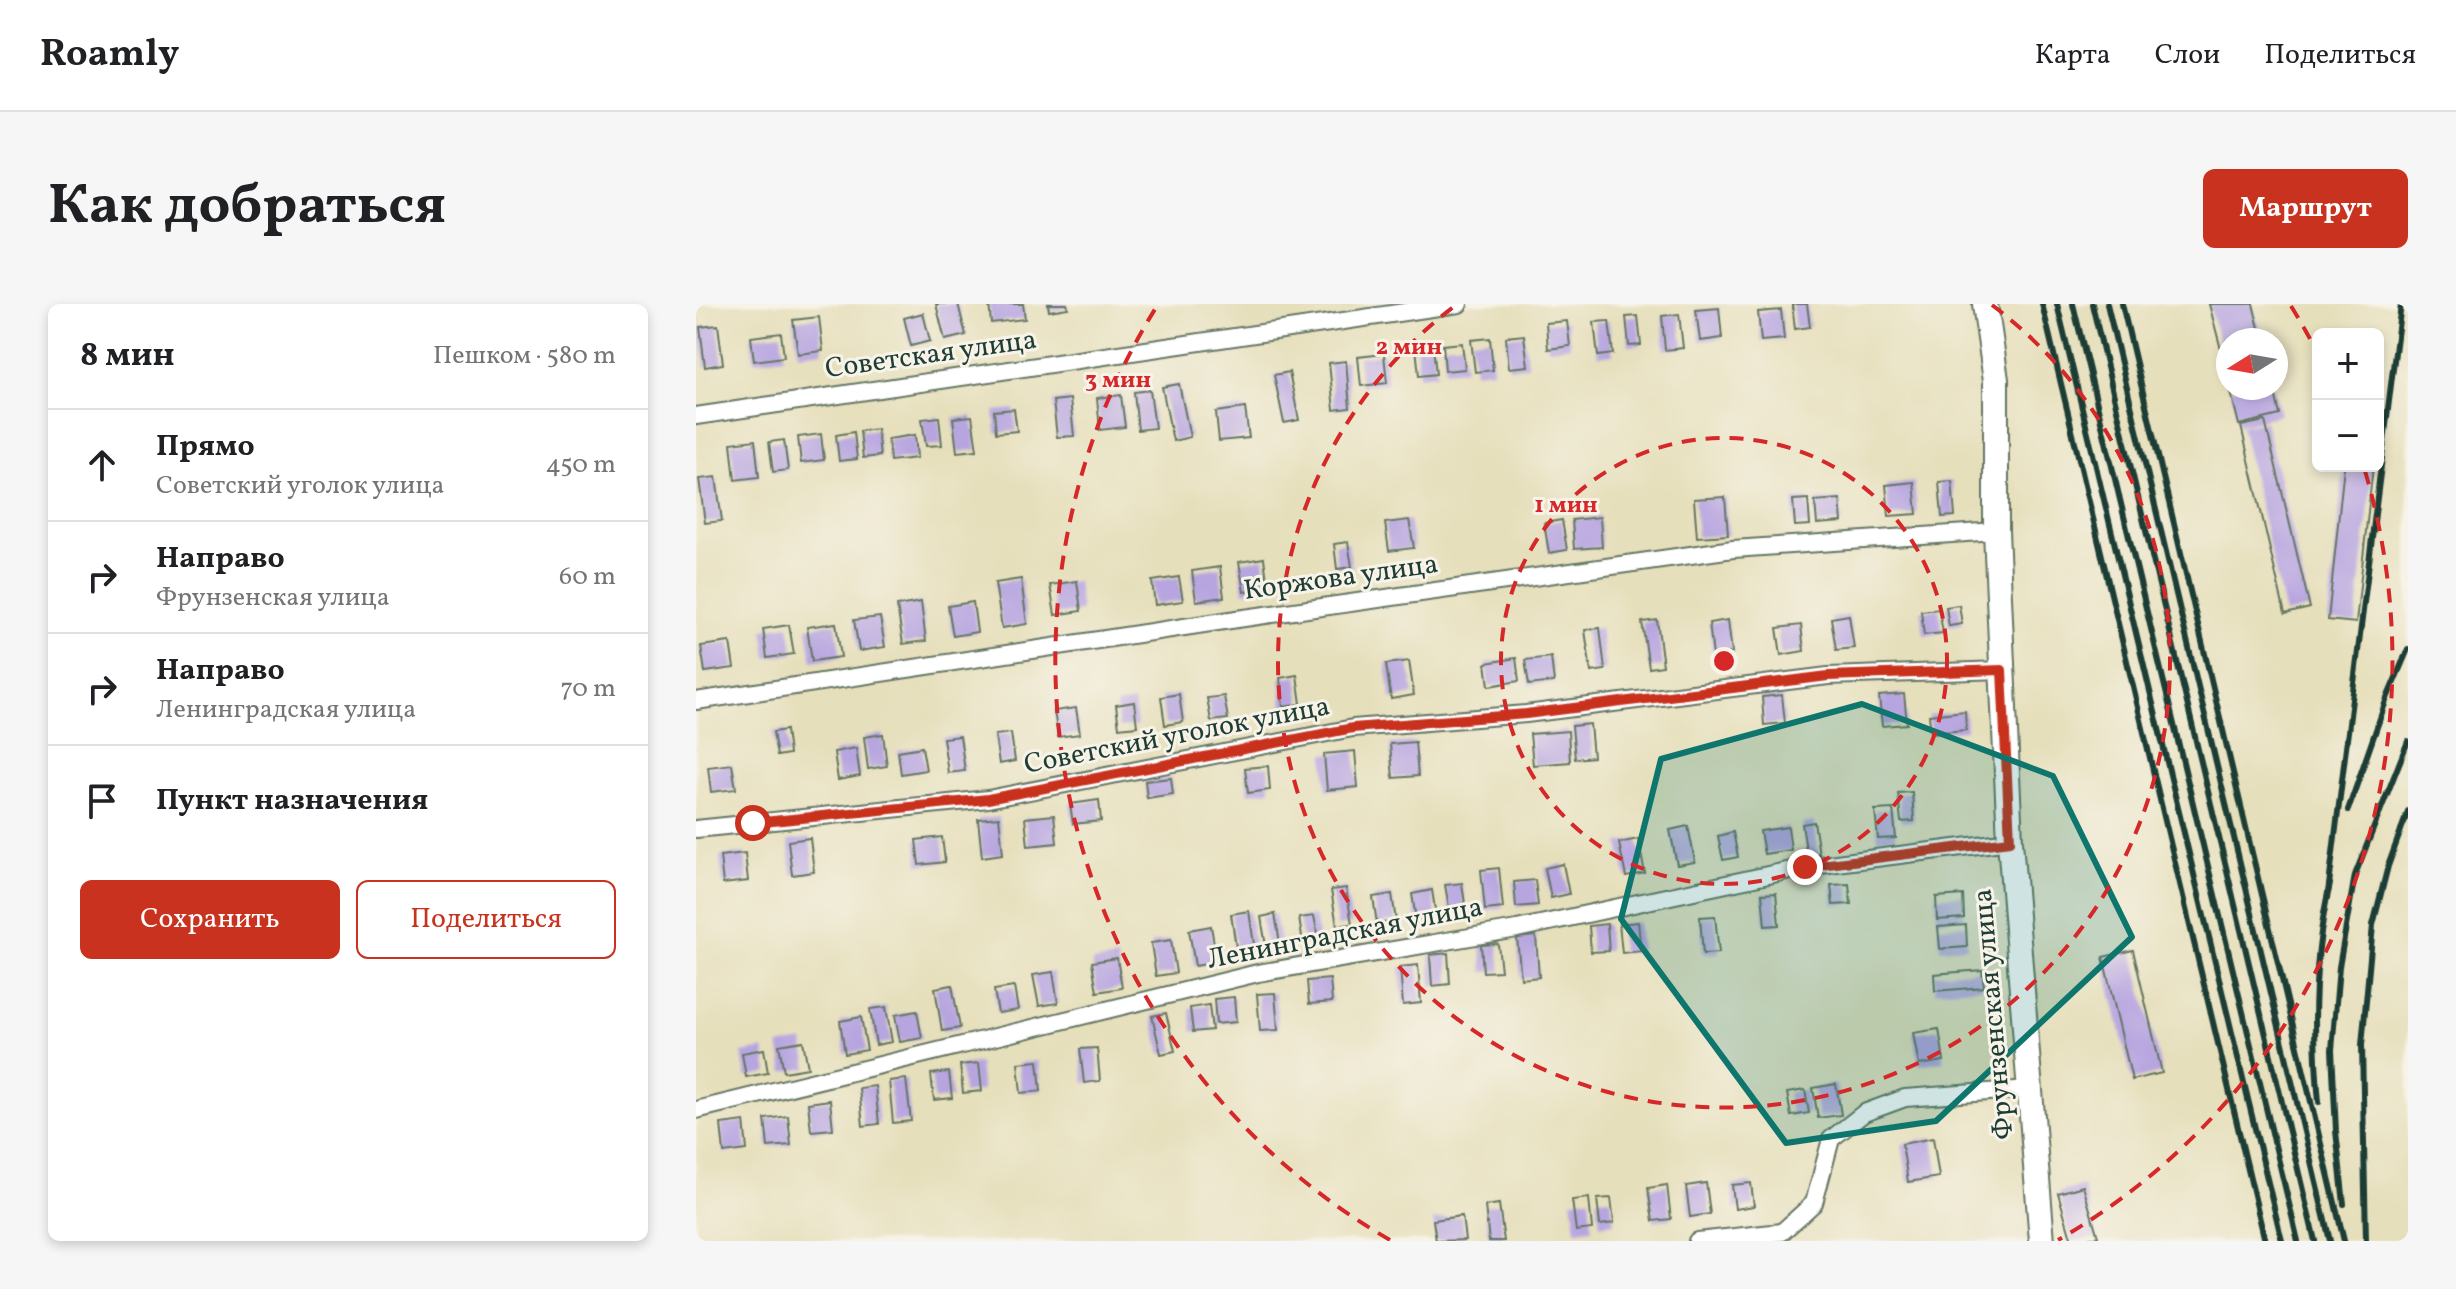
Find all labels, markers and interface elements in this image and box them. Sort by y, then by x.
text: Roamly [40,29,179,82]
text: Карта [2035,36,2111,75]
text: Слои [2155,36,2220,75]
text: Поделиться [2264,36,2416,75]
text: Как добраться [48,169,446,247]
button: Маршрут [2203,169,2408,248]
street label: Советская улица [823,321,1039,389]
north arrow [2216,328,2288,400]
map controls [2312,328,2384,472]
button: + [2312,328,2384,400]
text: 2 мин [1376,331,1442,365]
text: 8 мин [80,333,175,380]
text: Пешком · 580 m [433,338,616,374]
text: 3 мин [1085,364,1151,398]
button: − [2312,400,2384,472]
text: Прямо [156,426,255,468]
icon: ahead [80,443,124,487]
text: 450 m [545,447,616,483]
text: Советский уголок улица [156,468,444,504]
text: 1 мин [1534,489,1598,523]
text: Направо [156,538,285,580]
street label: Коржова улица [1241,545,1441,611]
icon: right [80,555,124,599]
text: 60 m [559,559,616,595]
text: Фрунзенская улица [156,580,390,616]
centre of rings [1710,647,1738,675]
text: Направо [156,650,285,692]
icon: right [80,667,124,711]
text: 70 m [561,671,616,707]
street label: Советский уголок улица [1021,687,1333,785]
text: Ленинградская улица [156,692,416,728]
icon: arrive [80,779,124,823]
text: Пункт назначения [156,780,428,822]
route start [735,805,771,841]
route end [1787,849,1823,885]
button: Сохранить [80,880,340,959]
button: Поделиться [356,880,616,959]
street label: Фрунзенская улица [1964,887,2024,1141]
street label: Ленинградская улица [1204,888,1486,980]

